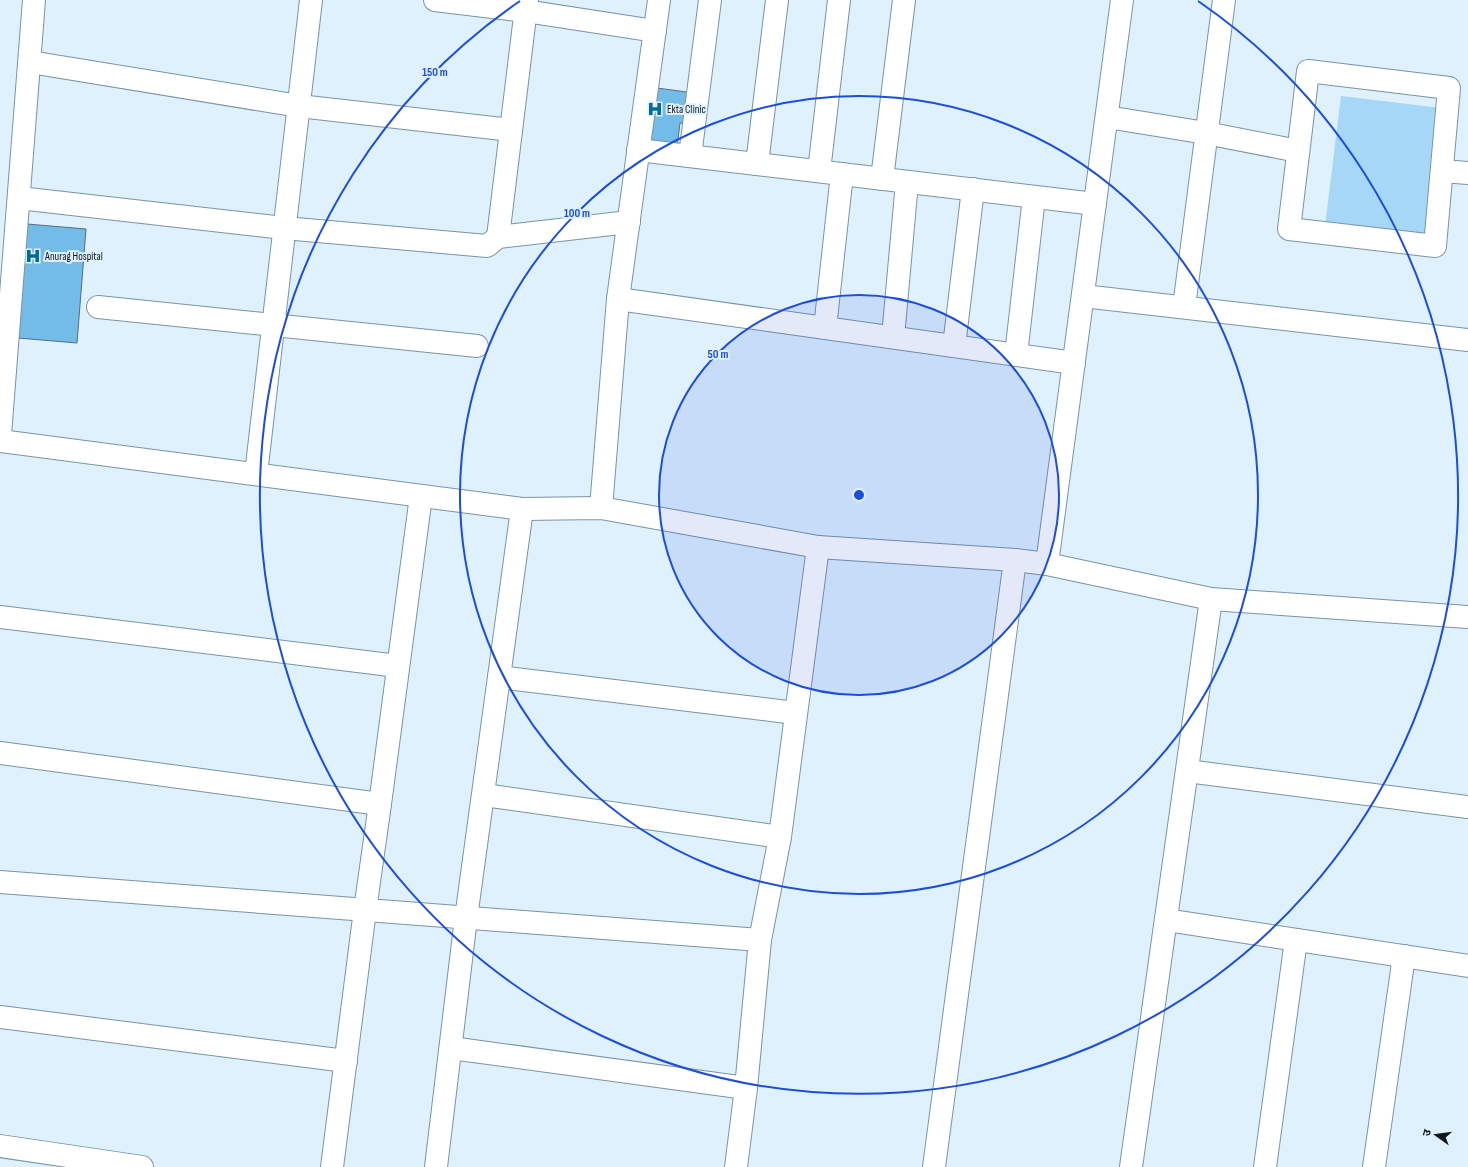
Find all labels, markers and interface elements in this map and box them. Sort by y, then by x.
text: 150 m [422,65,448,80]
hospital icon: Ekta Clinic [646,100,664,118]
place label: Ekta Clinic [667,103,706,116]
text: 100 m [564,206,590,221]
hospital icon: Anurag Hospital [24,247,42,265]
place label: Anurag Hospital [44,250,103,263]
text: 50 m [708,347,728,362]
centre of rings [852,488,866,502]
north arrow [1416,1115,1456,1155]
text: उ [1420,1127,1434,1137]

